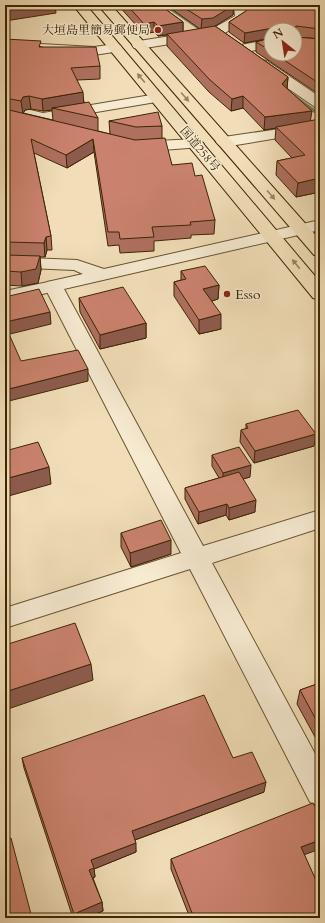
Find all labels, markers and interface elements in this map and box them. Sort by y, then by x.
place label: 大垣島里簡易郵便局 [42,22,150,38]
north arrow [263,22,303,62]
marker: 大垣島里簡易郵便局 [153,25,163,35]
text: N [270,25,287,43]
one-way arrow [136,73,145,84]
one-way arrow [181,92,190,103]
street label: 国道258号 [176,123,224,175]
one-way arrow [267,190,276,200]
one-way arrow [291,259,300,270]
place label: Esso [235,285,261,304]
marker: Esso [222,289,232,299]

